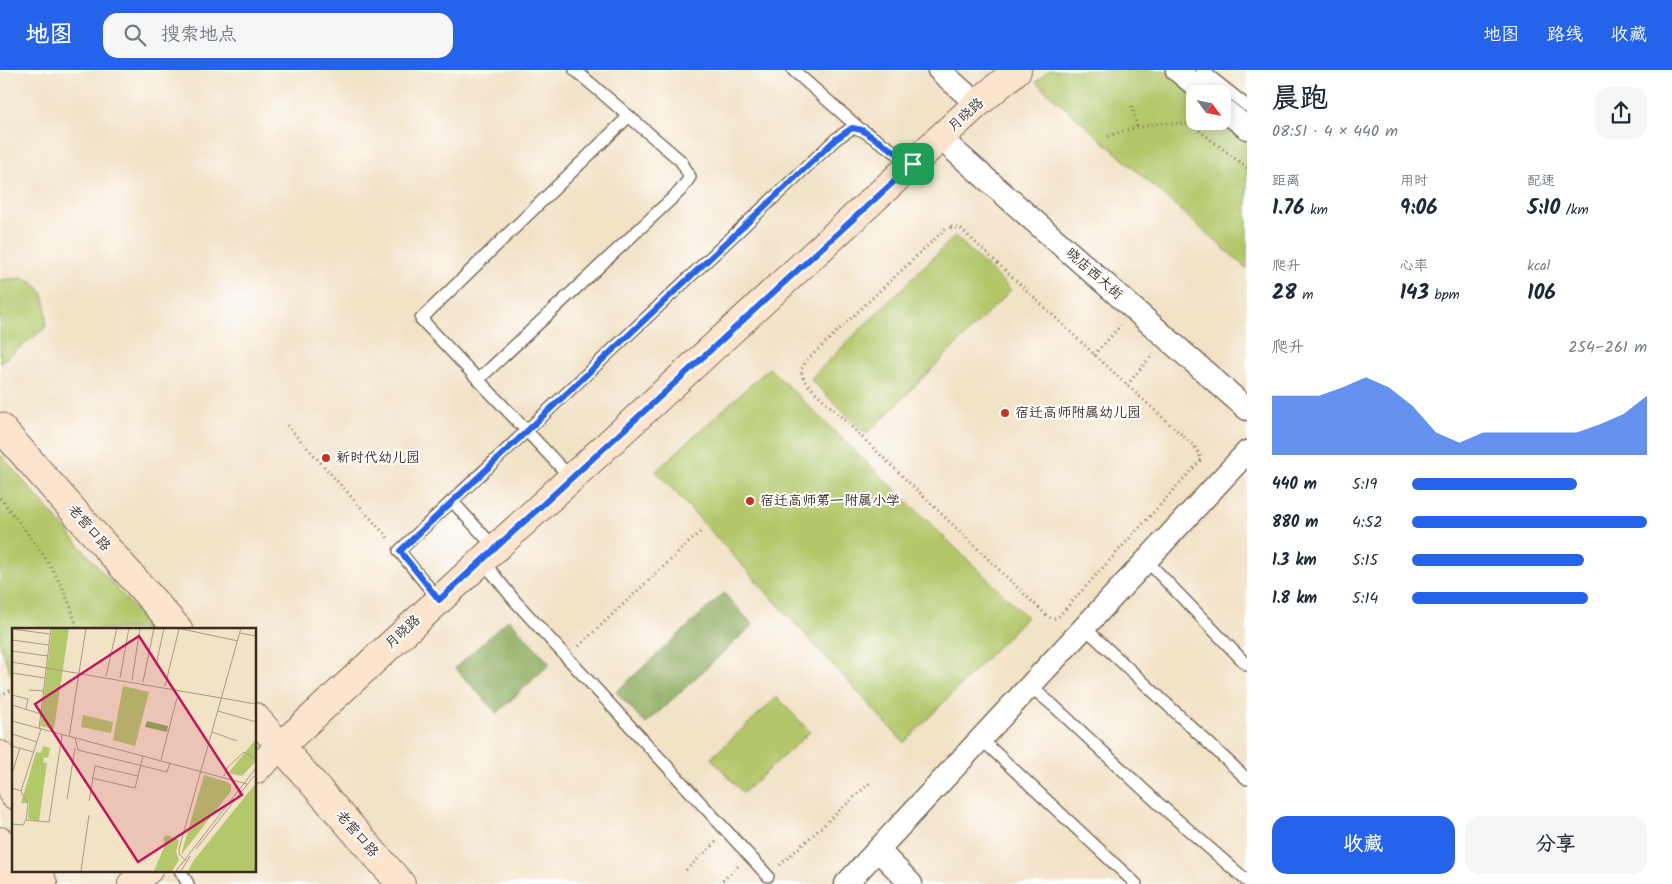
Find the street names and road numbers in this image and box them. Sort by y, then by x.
street label: 月晓路 [943,93,989,137]
street label: 晓店西大街 [1060,243,1128,305]
street label: 老营口路 [62,500,116,556]
street label: 月晓路 [380,610,426,654]
street label: 老营口路 [330,806,384,862]

